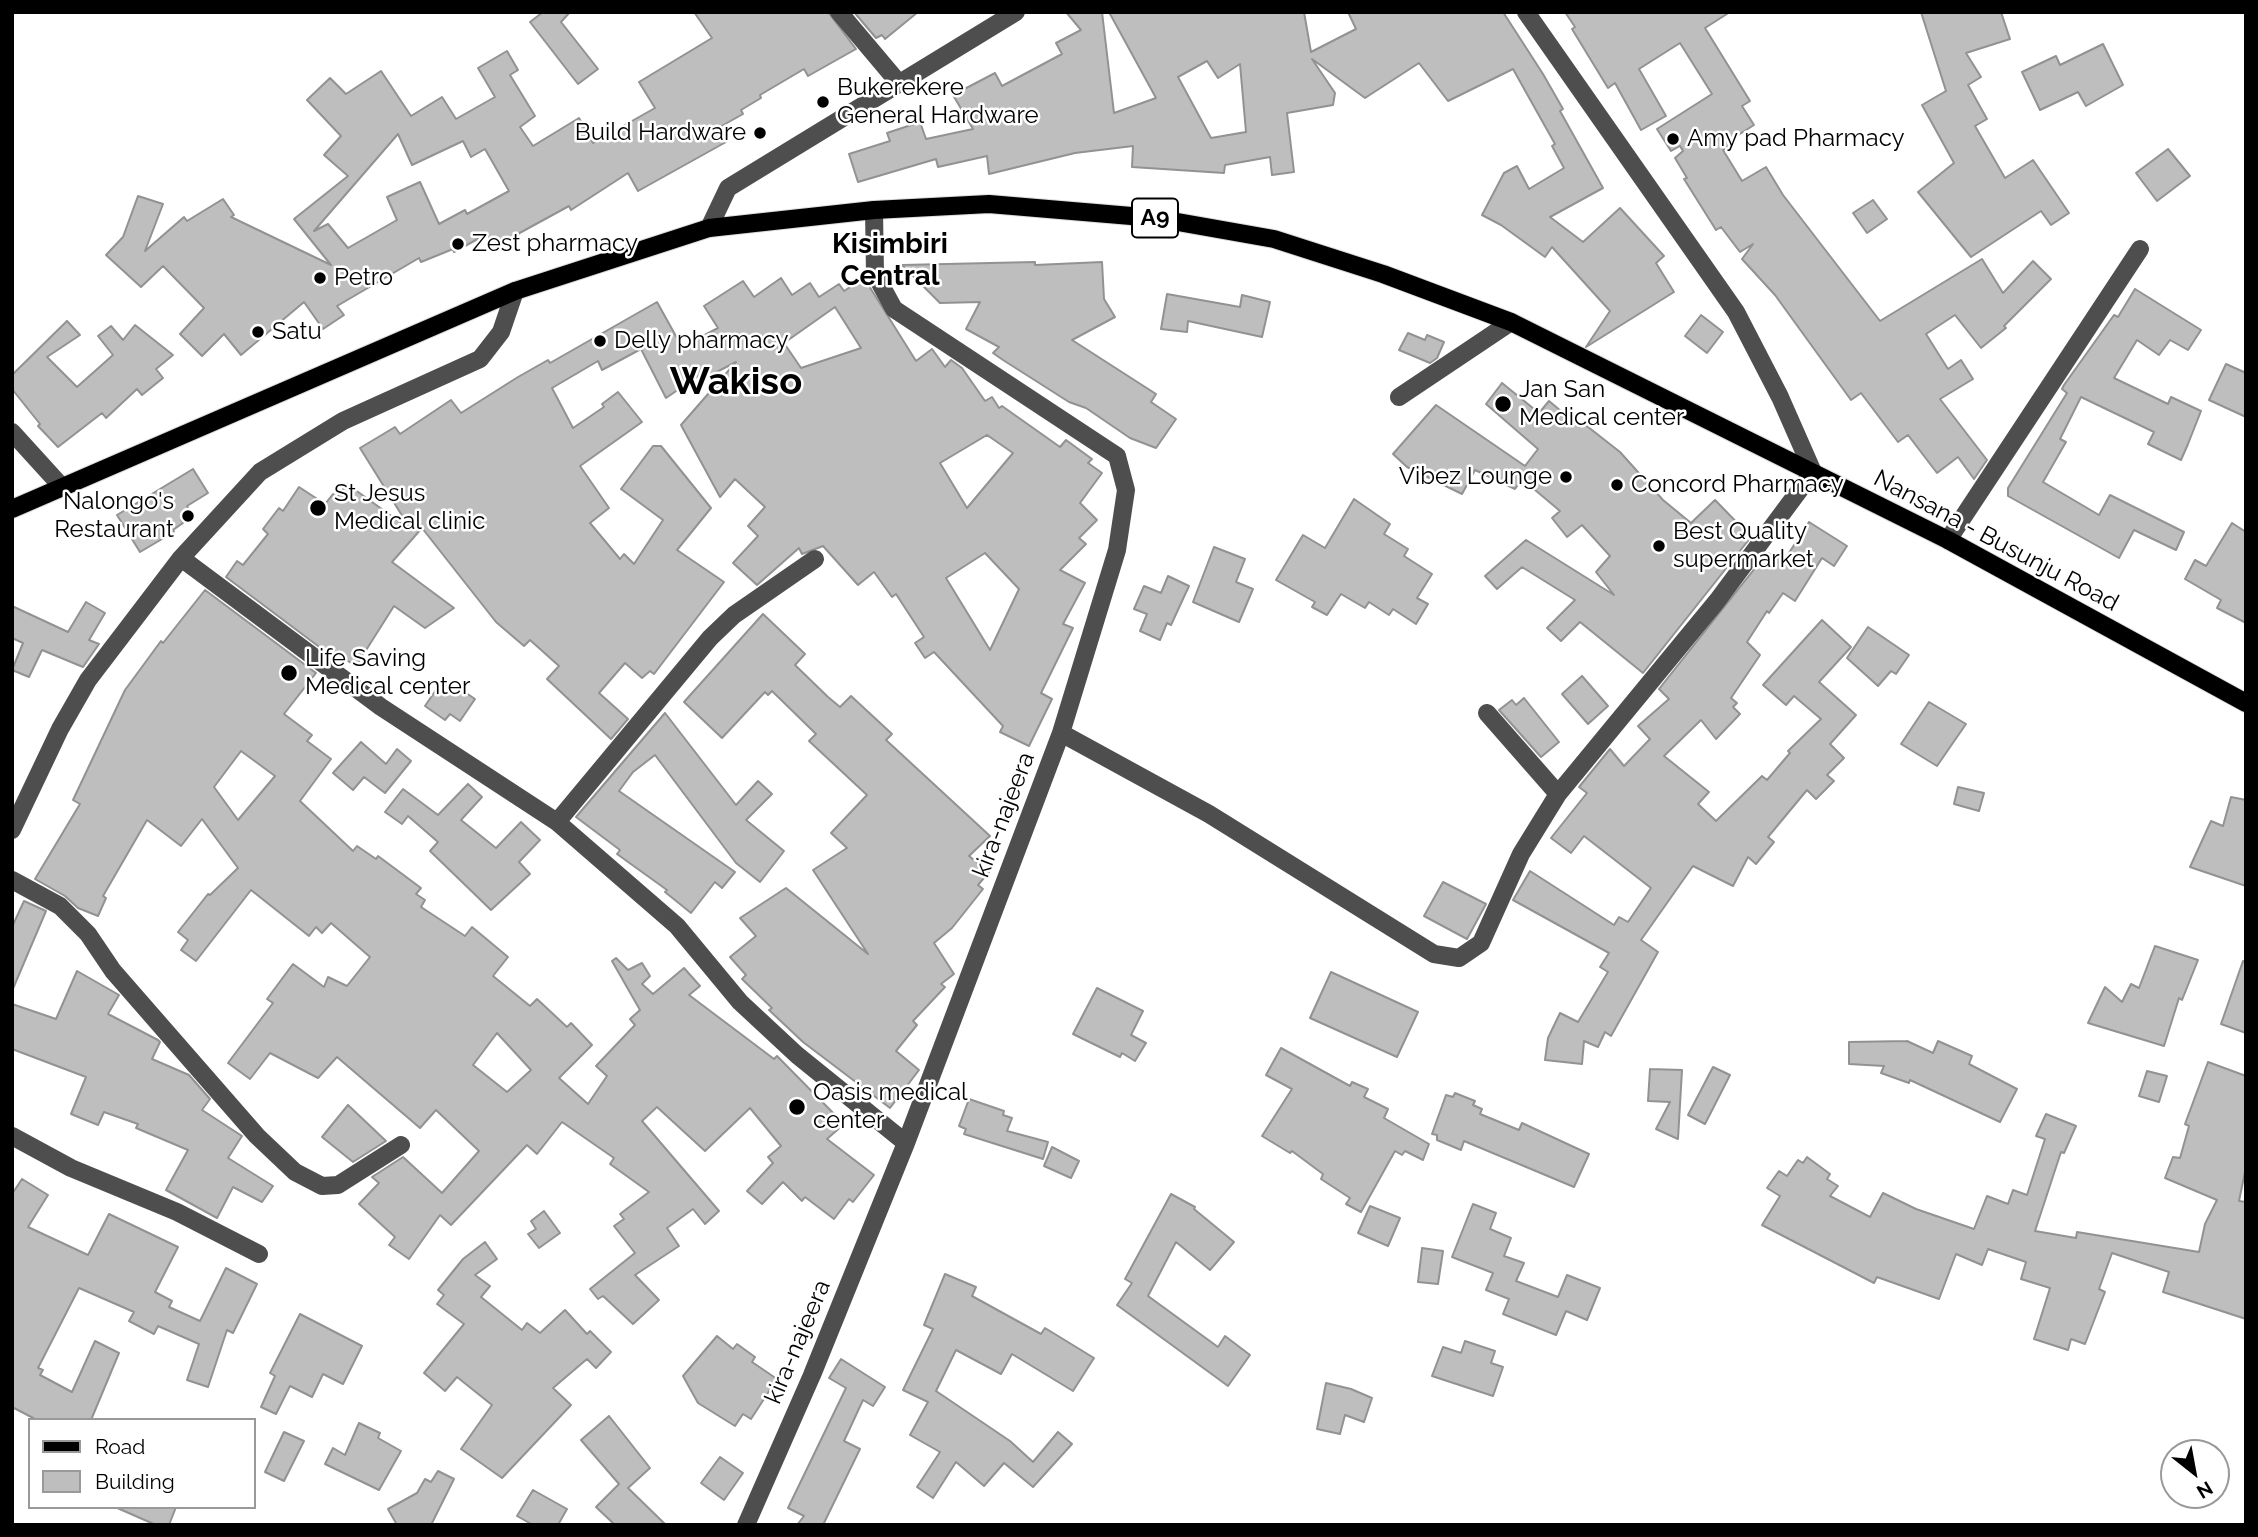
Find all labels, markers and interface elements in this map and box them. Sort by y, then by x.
place label: Bukerekere General Hardware [837,74,1039,130]
marker: Bukerekere General Hardware [815,94,831,110]
place label: Build Hardware [575,119,746,147]
marker: Build Hardware [752,125,768,141]
place label: Amy pad Pharmacy [1687,125,1905,153]
marker: Amy pad Pharmacy [1665,131,1681,147]
road number: A9 [1132,198,1178,238]
district label: Kisimbiri Central [832,228,948,294]
place label: Zest pharmacy [472,230,638,258]
marker: Zest pharmacy [450,236,466,252]
place label: Petro [334,264,393,292]
marker: Petro [312,270,328,286]
place label: Satu [272,318,322,346]
marker: Satu [250,324,266,340]
place label: Delly pharmacy [614,327,788,355]
marker: Delly pharmacy [592,333,608,349]
district label: Wakiso [670,360,802,406]
place label: Jan San Medical center [1519,376,1684,432]
marker: Jan San Medical center [1493,394,1513,414]
place label: Vibez Lounge [1399,463,1552,491]
street label: Nansana - Busunju Road [1869,464,2123,618]
marker: Vibez Lounge [1558,469,1574,485]
place label: Concord Pharmacy [1631,471,1844,499]
marker: Concord Pharmacy [1609,477,1625,493]
place label: St Jesus Medical clinic [334,480,485,536]
place label: Nalongo's Restaurant [54,488,174,544]
marker: St Jesus Medical clinic [308,498,328,518]
marker: Nalongo's Restaurant [180,508,196,524]
place label: Best Quality supermarket [1673,518,1814,574]
marker: Best Quality supermarket [1651,538,1667,554]
place label: Life Saving Medical center [305,645,470,701]
marker: Life Saving Medical center [279,663,299,683]
street label: kira-najeera [967,748,1041,882]
place label: Oasis medical center [813,1079,968,1135]
marker: Oasis medical center [787,1097,807,1117]
street label: kira-najeera [759,1276,837,1408]
legend [28,1418,256,1509]
text: Road [95,1434,145,1459]
north arrow [2160,1439,2230,1509]
text: Building [95,1469,175,1494]
text: N [2193,1477,2217,1503]

